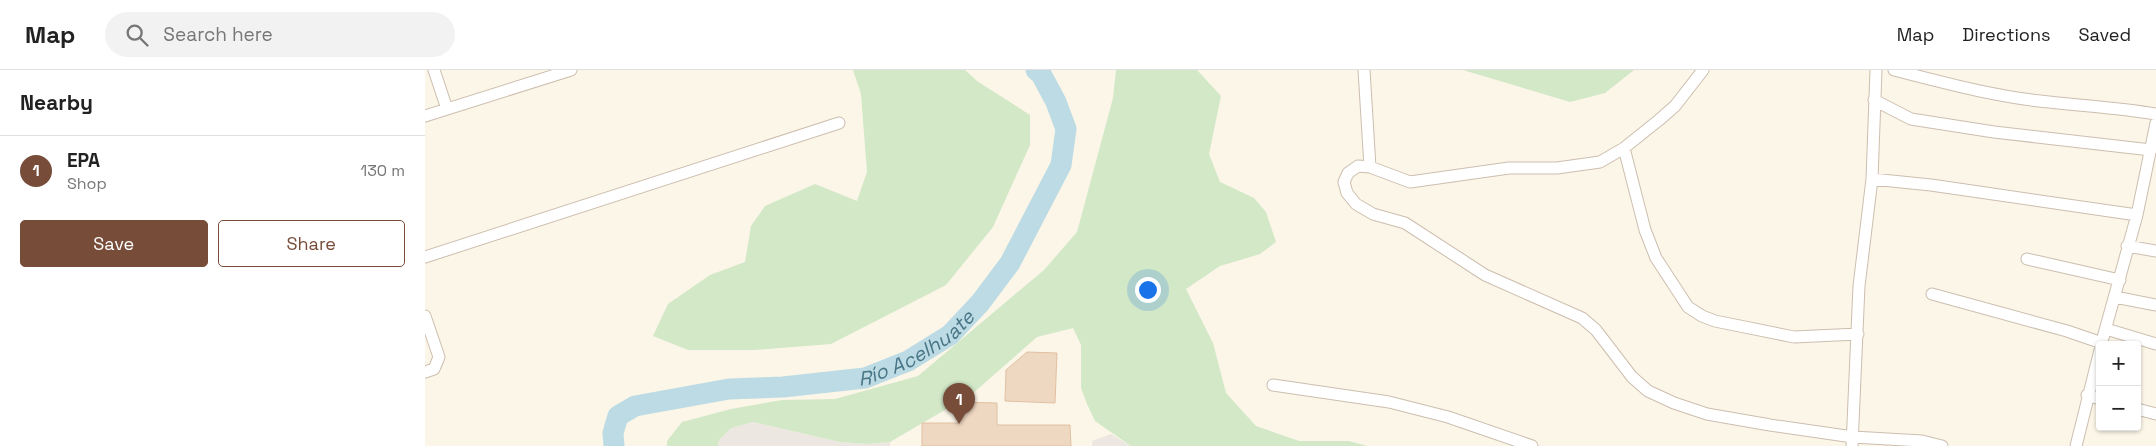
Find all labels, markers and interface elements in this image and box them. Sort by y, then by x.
search box [105,12,455,57]
text: Map [25,19,75,50]
icon: search [123,21,151,49]
text: Search here [163,22,273,47]
text: Map [1897,23,1934,46]
text: Directions [1962,23,2051,46]
text: Saved [2079,23,2131,46]
text: Nearby [20,89,93,116]
text: EPA [67,148,100,173]
text: 1 [32,160,40,181]
text: 130 m [361,160,405,181]
text: Shop [67,173,107,194]
button: Save [20,220,208,267]
button: Share [218,220,405,267]
your location [1135,277,1161,303]
water label: Río Acelhuate [857,303,981,392]
map controls [2096,341,2141,431]
button: + [2096,341,2141,386]
pin: 1 [943,383,975,424]
button: − [2096,386,2141,431]

